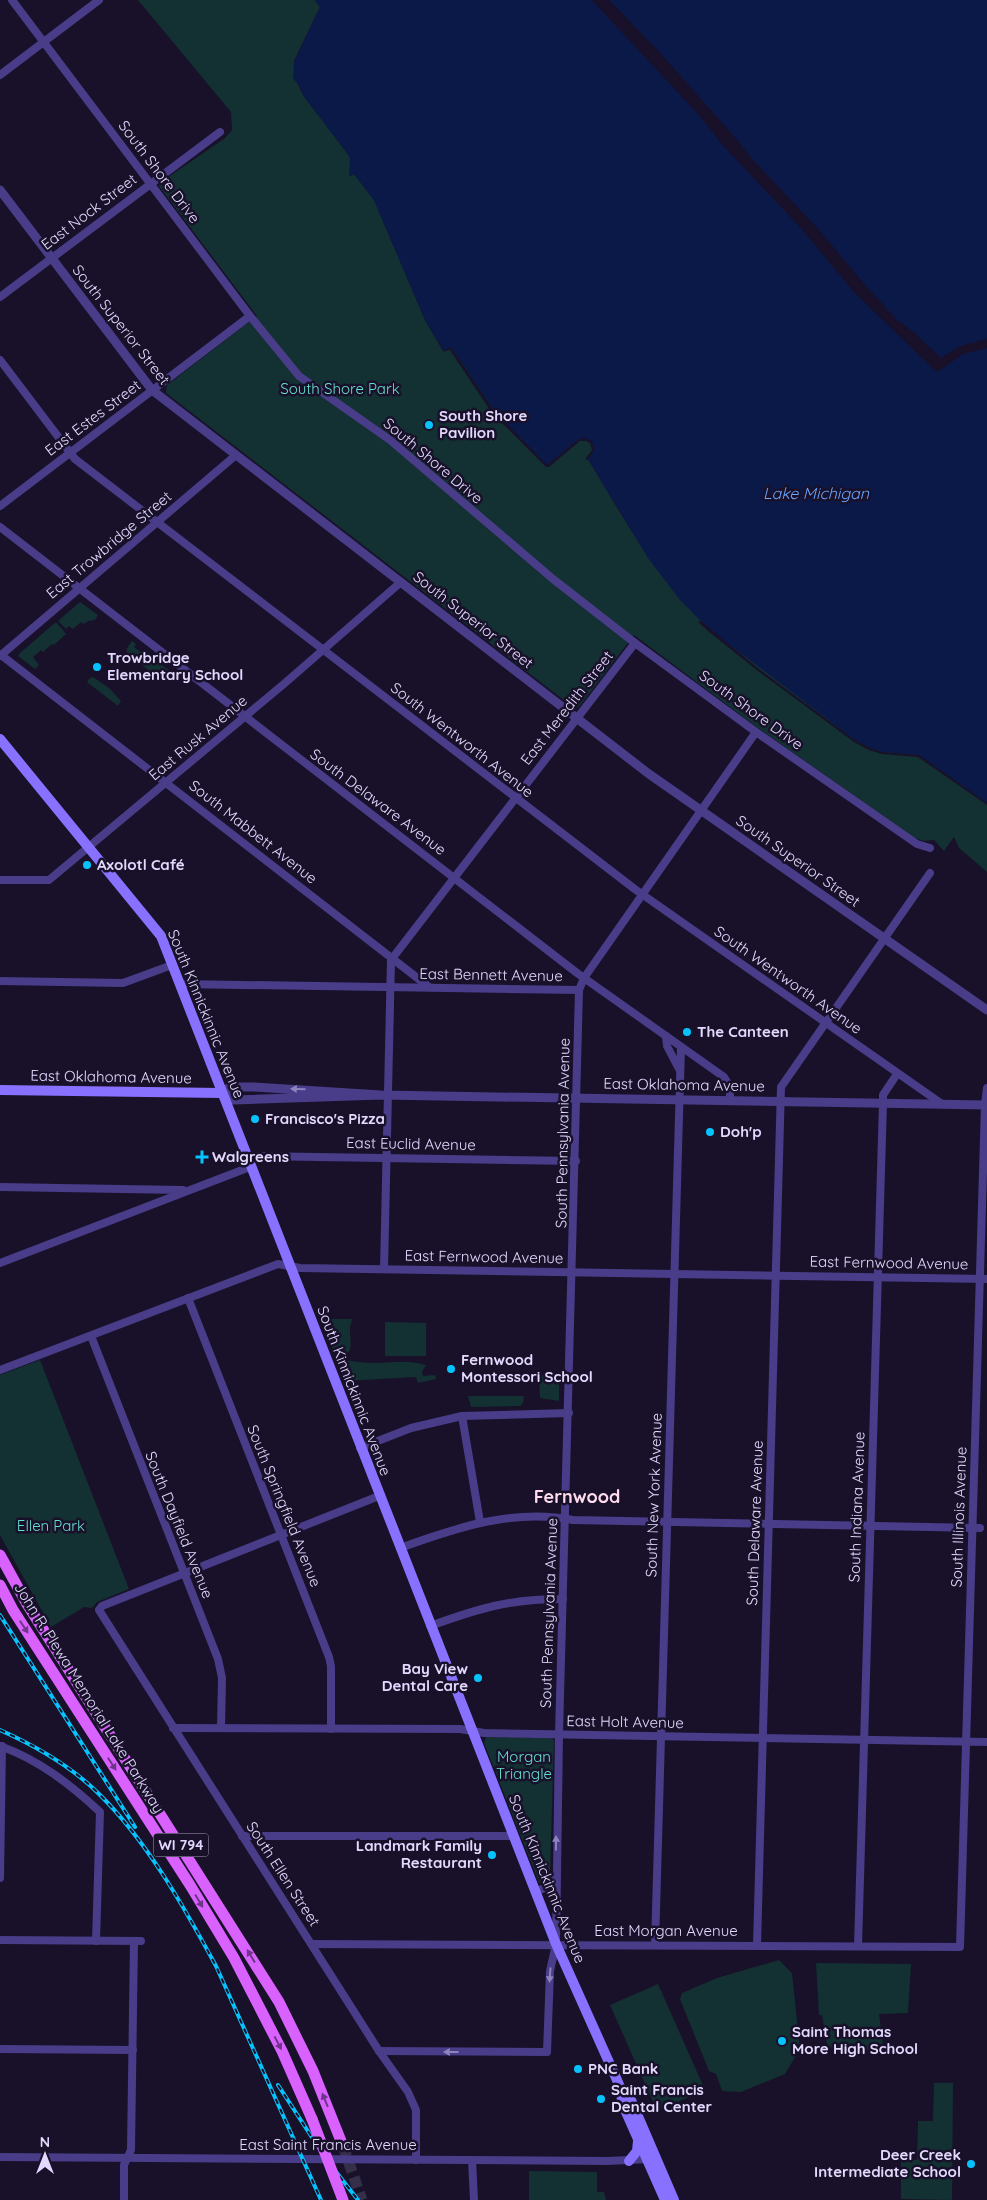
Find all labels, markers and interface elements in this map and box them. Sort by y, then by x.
street label: South Shore Drive [115,117,204,227]
street label: East Nock Street [37,169,140,254]
street label: South Superior Street [69,261,174,389]
street label: East Estes Street [41,375,144,460]
park label: South Shore Park [280,379,400,398]
place label: South Shore Pavilion [439,406,528,442]
street label: South Shore Drive [380,414,487,508]
marker: South Shore Pavilion [423,419,435,431]
water label: Lake Michigan [763,483,870,503]
street label: East Trowbridge Street [42,487,175,603]
street label: South Superior Street [409,567,537,672]
street label: East Meredith Street [516,647,617,769]
place label: Trowbridge Elementary School [107,648,243,684]
marker: Trowbridge Elementary School [91,661,103,673]
street label: South Shore Drive [696,666,807,754]
street label: South Wentworth Avenue [387,678,537,801]
street label: East Rusk Avenue [145,691,251,784]
street label: South Delaware Avenue [307,744,450,859]
street label: South Mabbett Avenue [185,776,321,888]
street label: South Superior Street [733,811,864,911]
place label: Axolotl Café [97,855,185,874]
marker: Axolotl Café [81,859,93,871]
street label: South Wentworth Avenue [711,921,866,1038]
street label: South Kinnickinnic Avenue [164,927,249,1101]
street label: East Bennett Avenue [419,964,563,985]
place label: The Canteen [697,1022,789,1041]
marker: The Canteen [681,1026,693,1038]
street label: South Pennsylvania Avenue [551,1038,574,1228]
street label: East Oklahoma Avenue [30,1066,192,1087]
street label: East Oklahoma Avenue [603,1074,765,1095]
one-way arrow [290,1085,306,1093]
place label: Francisco's Pizza [265,1109,385,1128]
marker: Francisco's Pizza [249,1113,261,1125]
place label: Doh'p [720,1122,762,1141]
marker: Doh'p [704,1126,716,1138]
street label: East Euclid Avenue [346,1133,476,1154]
place label: Walgreens [212,1147,289,1166]
marker: Walgreens [196,1151,208,1163]
street label: East Fernwood Avenue [404,1246,564,1267]
street label: East Fernwood Avenue [809,1252,969,1273]
street label: South Kinnickinnic Avenue [313,1303,396,1478]
place label: Fernwood Montessori School [461,1350,593,1386]
marker: Fernwood Montessori School [445,1363,457,1375]
street label: South New York Avenue [641,1412,666,1578]
street label: South Springfield Avenue [243,1422,326,1590]
street label: South Indiana Avenue [844,1431,869,1583]
street label: South Delaware Avenue [742,1440,767,1606]
street label: South Illinois Avenue [947,1446,970,1588]
street label: South Dayfield Avenue [141,1448,218,1601]
district label: Fernwood [534,1485,620,1508]
park label: Ellen Park [17,1516,85,1535]
street label: South Pennsylvania Avenue [536,1518,561,1708]
street label: John R. Plewa Memorial Lake Parkway [10,1579,169,1817]
one-way arrow [20,1620,29,1633]
place label: Bay View Dental Care [382,1659,468,1695]
marker: Bay View Dental Care [472,1672,484,1684]
street label: East Holt Avenue [566,1711,684,1732]
park label: Morgan Triangle [496,1747,552,1783]
one-way arrow [107,1757,117,1770]
street label: South Kinnickinnic Avenue [505,1792,590,1966]
street label: South Ellen Street [242,1818,324,1930]
road number: WI 794 [154,1834,208,1856]
one-way arrow [552,1834,560,1850]
place label: Landmark Family Restaurant [356,1836,482,1872]
marker: Landmark Family Restaurant [486,1849,498,1861]
one-way arrow [195,1894,204,1907]
street label: East Morgan Avenue [594,1921,738,1940]
one-way arrow [247,1949,256,1962]
one-way arrow [546,1968,554,1984]
place label: Saint Thomas More High School [792,2022,918,2058]
one-way arrow [274,2035,282,2050]
marker: Saint Thomas More High School [776,2035,788,2047]
one-way arrow [443,2048,459,2056]
place label: PNC Bank [588,2059,658,2078]
marker: PNC Bank [572,2063,584,2075]
place label: Saint Francis Dental Center [611,2080,713,2116]
one-way arrow [320,2093,328,2108]
marker: Saint Francis Dental Center [595,2093,607,2105]
north arrow [20,2130,70,2180]
text: N [40,2133,50,2151]
street label: East Saint Francis Avenue [239,2135,417,2154]
place label: Deer Creek Intermediate School [814,2145,961,2181]
marker: Deer Creek Intermediate School [965,2158,977,2170]

